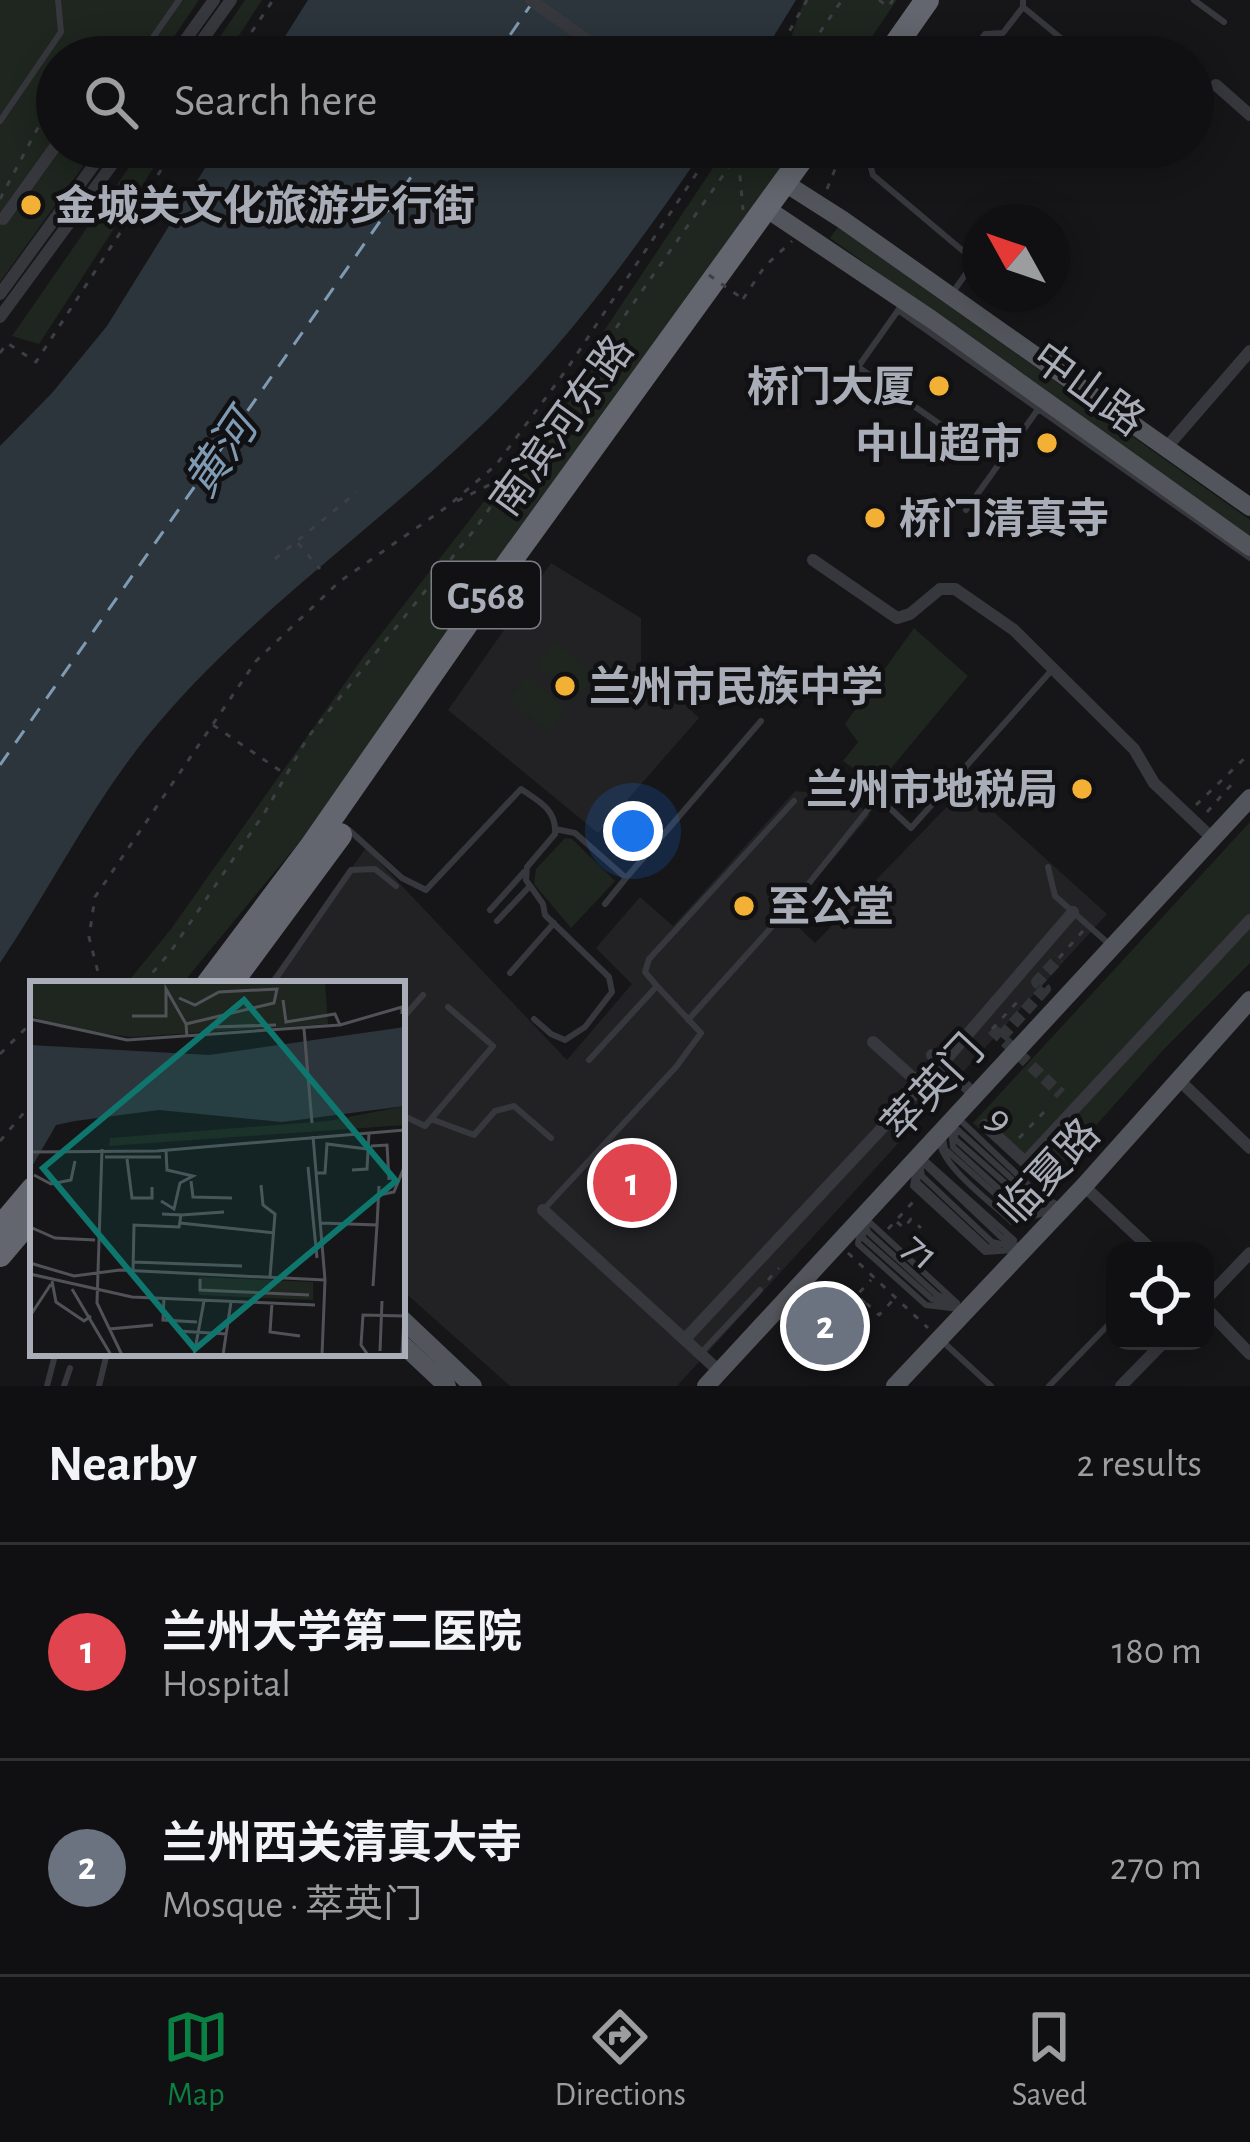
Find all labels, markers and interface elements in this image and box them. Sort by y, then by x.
search box [36,36,1214,168]
icon: search [78,69,144,135]
text: Search here [174,79,377,124]
place label: 金城关文化旅游步行街 [55,183,475,228]
marker: 金城关文化旅游步行街 [18,192,44,218]
north arrow [962,204,1070,312]
street label: 南滨河东路 [482,328,641,523]
street label: 中山路 [1025,334,1152,444]
place label: 桥门大厦 [747,365,915,409]
marker: 桥门大厦 [926,373,952,399]
water label: 黄河 [177,398,270,505]
place label: 中山超市 [855,421,1023,466]
marker: 中山超市 [1034,430,1060,456]
place label: 桥门清真寺 [899,497,1109,541]
marker: 桥门清真寺 [862,505,888,531]
road number: G568 [432,562,540,628]
place label: 兰州市民族中学 [589,664,883,709]
marker: 兰州市民族中学 [552,673,578,699]
place label: 兰州市地税局 [806,767,1058,812]
marker: 兰州市地税局 [1069,776,1095,802]
your location [603,801,663,861]
place label: 至公堂 [768,885,894,929]
marker: 至公堂 [731,893,757,919]
inset map [30,981,405,1356]
street label: 萃英门 [874,1027,992,1149]
street label: 9 [978,1097,1021,1141]
street label: 临夏路 [990,1111,1108,1233]
pin: 1 [593,1138,671,1228]
street label: 71 [895,1225,947,1278]
map controls [1106,1242,1214,1350]
button: locate [1106,1242,1214,1350]
pin: 2 [786,1281,864,1371]
text: Nearby [48,1439,197,1490]
text: 2 results [1076,1445,1202,1484]
text: 兰州大学第二医院 [162,1611,522,1656]
text: 1 [80,1632,94,1671]
text: 180 m [1112,1632,1202,1671]
text: Hospital [162,1665,291,1704]
text: 兰州西关清真大寺 [162,1822,522,1867]
text: 2 [78,1848,96,1887]
text: 270 m [1110,1848,1202,1887]
text: Mosque · 萃英门 [162,1886,422,1925]
tab: Map [163,2004,229,2116]
tab: Directions [554,2004,686,2116]
tab: Saved [1012,2004,1087,2116]

